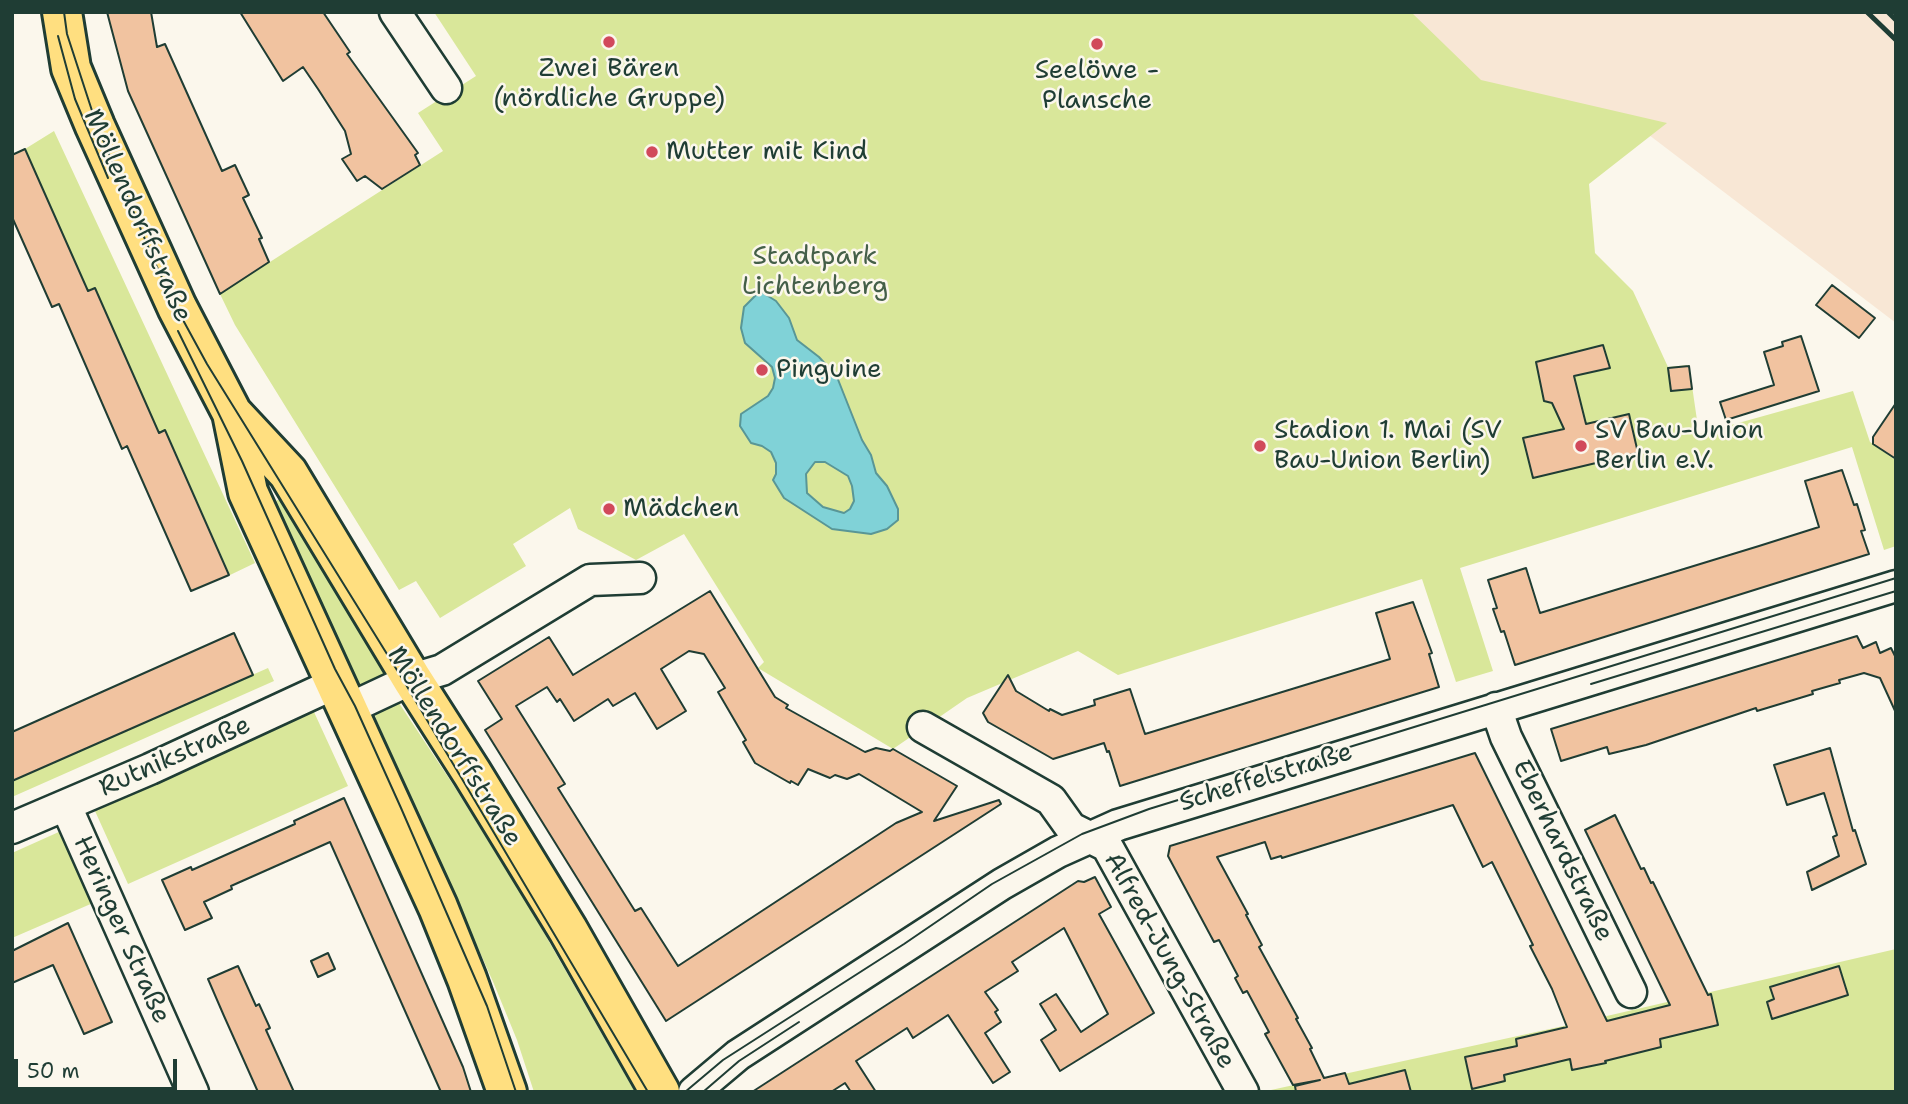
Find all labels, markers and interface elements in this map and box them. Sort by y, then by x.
marker: Zwei Bären (nördliche Gruppe) [601,34,617,50]
marker: Seelöwe - Plansche [1089,36,1105,52]
place label: Zwei Bären (nördliche Gruppe) [493,53,725,114]
place label: Seelöwe - Plansche [1035,55,1159,116]
street label: Möllendorffstraße [76,105,198,327]
place label: Mutter mit Kind [666,136,868,168]
marker: Mutter mit Kind [644,144,660,160]
park label: Stadtpark Lichtenberg [742,241,888,302]
place label: Pinguine [776,354,882,386]
marker: Pinguine [754,362,770,378]
place label: Stadion 1. Mai (SV Bau-Union Berlin) [1274,415,1502,476]
place label: SV Bau-Union Berlin e.V. [1595,415,1763,476]
marker: Stadion 1. Mai (SV Bau-Union Berlin) [1252,438,1268,454]
marker: SV Bau-Union Berlin e.V. [1573,438,1589,454]
place label: Mädchen [623,493,739,525]
marker: Mädchen [601,501,617,517]
street label: Möllendorffstraße [380,641,528,853]
street label: Rutnikstraße [95,710,255,804]
street label: Scheffelstraße [1176,737,1356,819]
street label: Eberhardstraße [1505,755,1619,947]
street label: Heringer Straße [66,831,176,1029]
street label: Alfred-Jung-Straße [1097,847,1241,1075]
scale bar [18,1044,180,1088]
text: 50 m [27,1057,80,1085]

